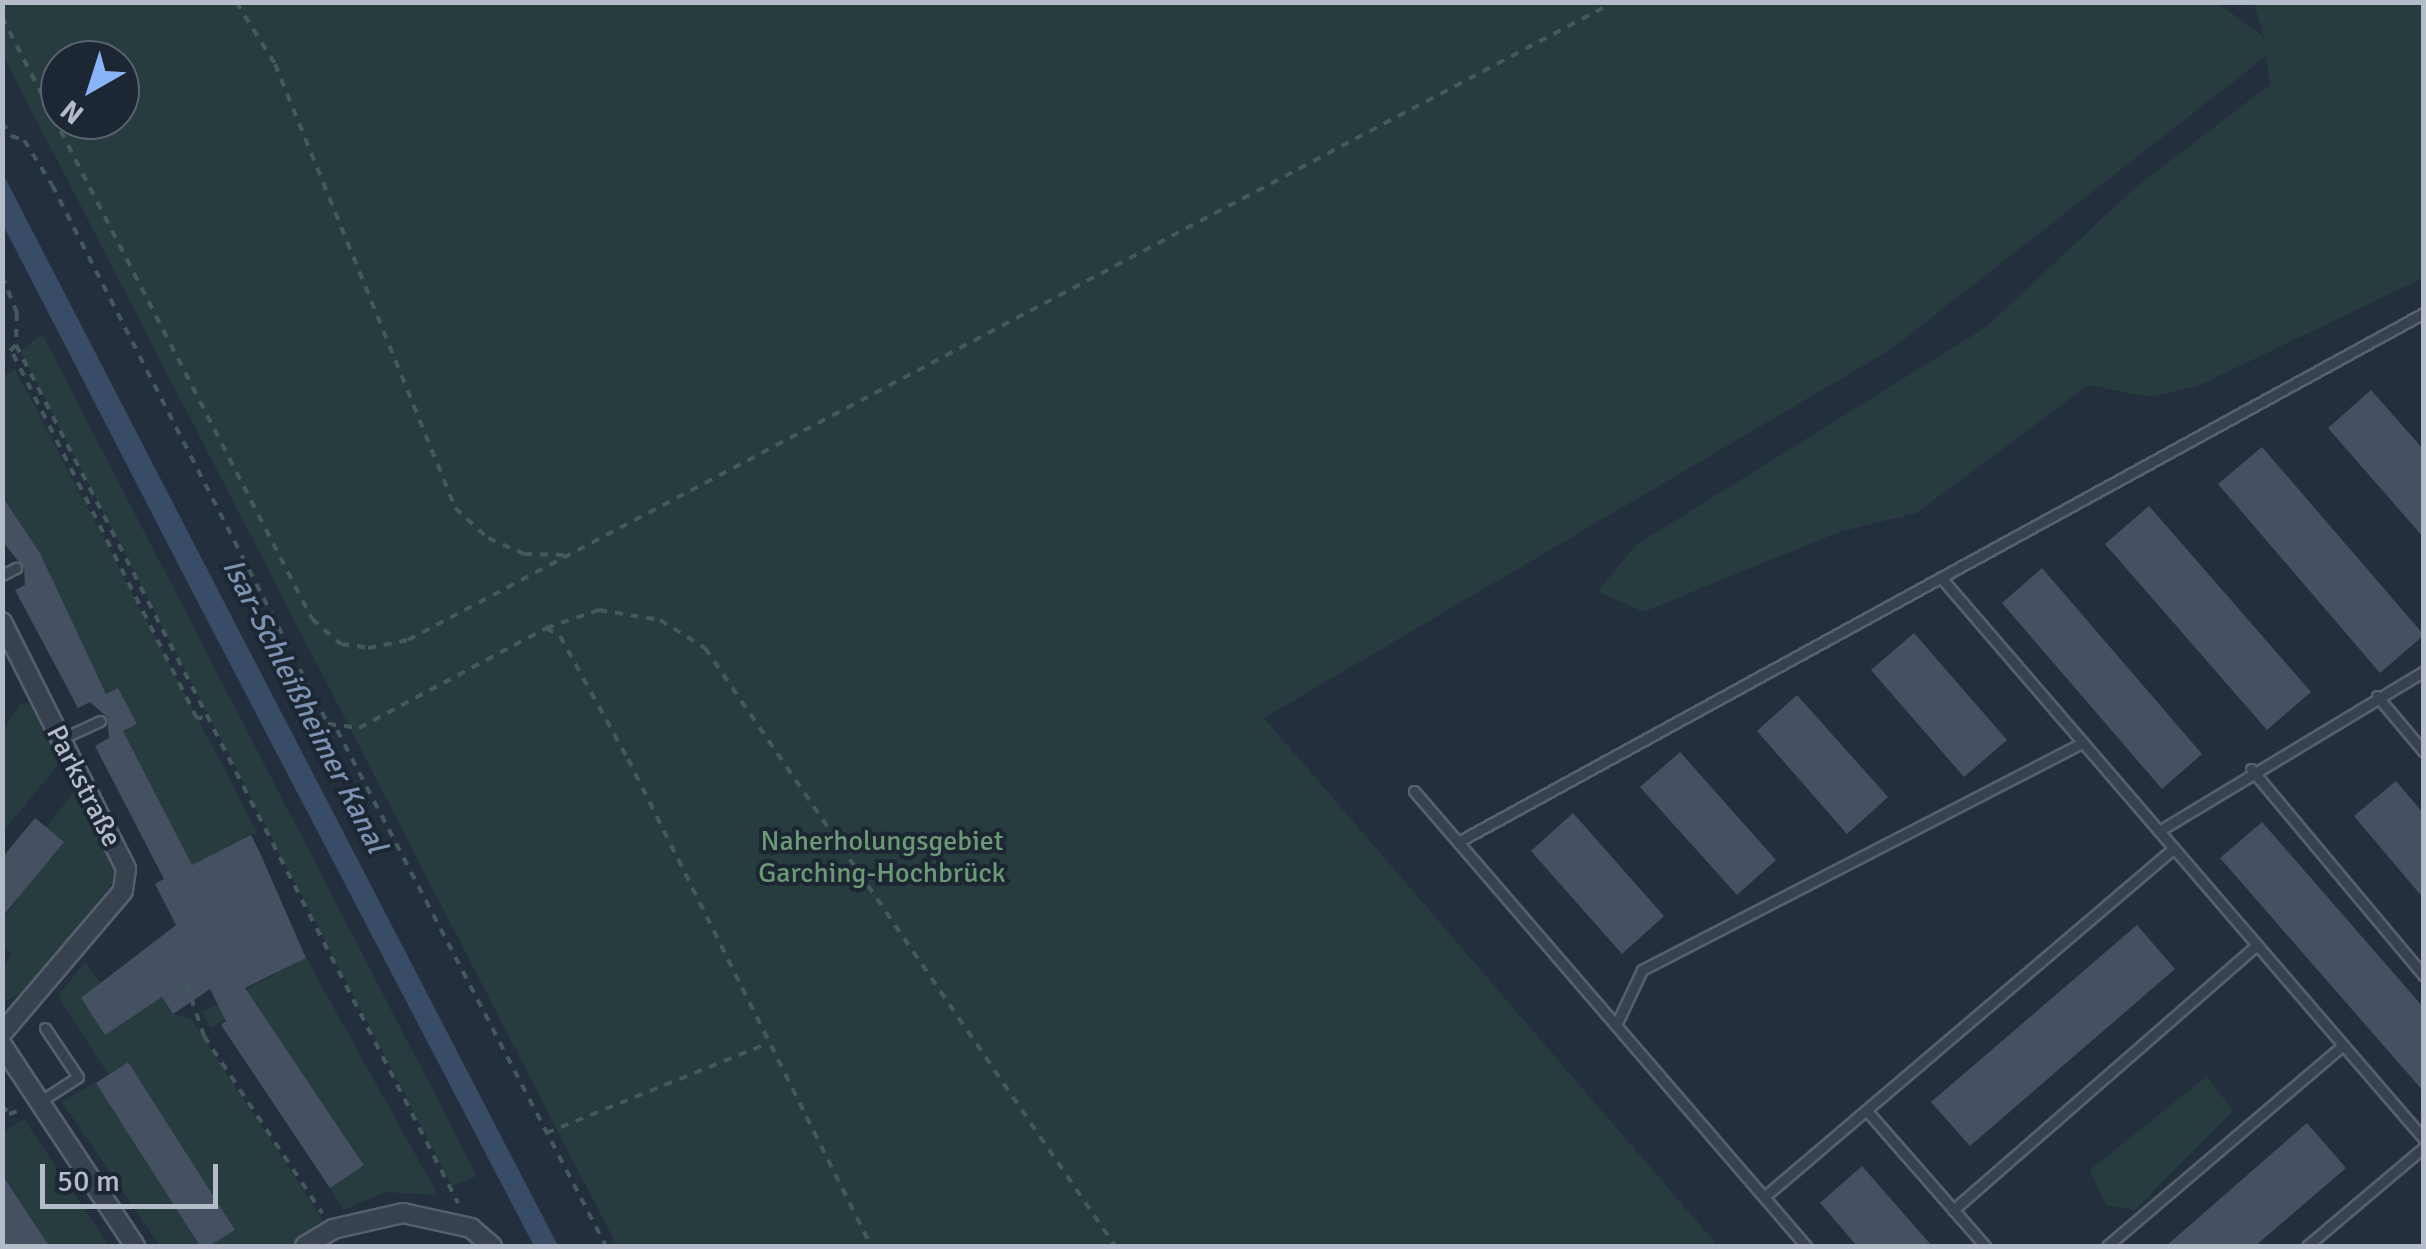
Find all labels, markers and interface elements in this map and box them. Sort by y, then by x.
north arrow [40,40,140,140]
text: N [54,92,91,131]
water label: Isar-Schleißheimer Kanal [214,553,394,859]
street label: Parkstraße [39,720,129,852]
park label: Naherholungsgebiet Garching-Hochbrück [758,824,1006,890]
scale bar [45,1144,222,1206]
text: 50 m [57,1163,120,1200]

